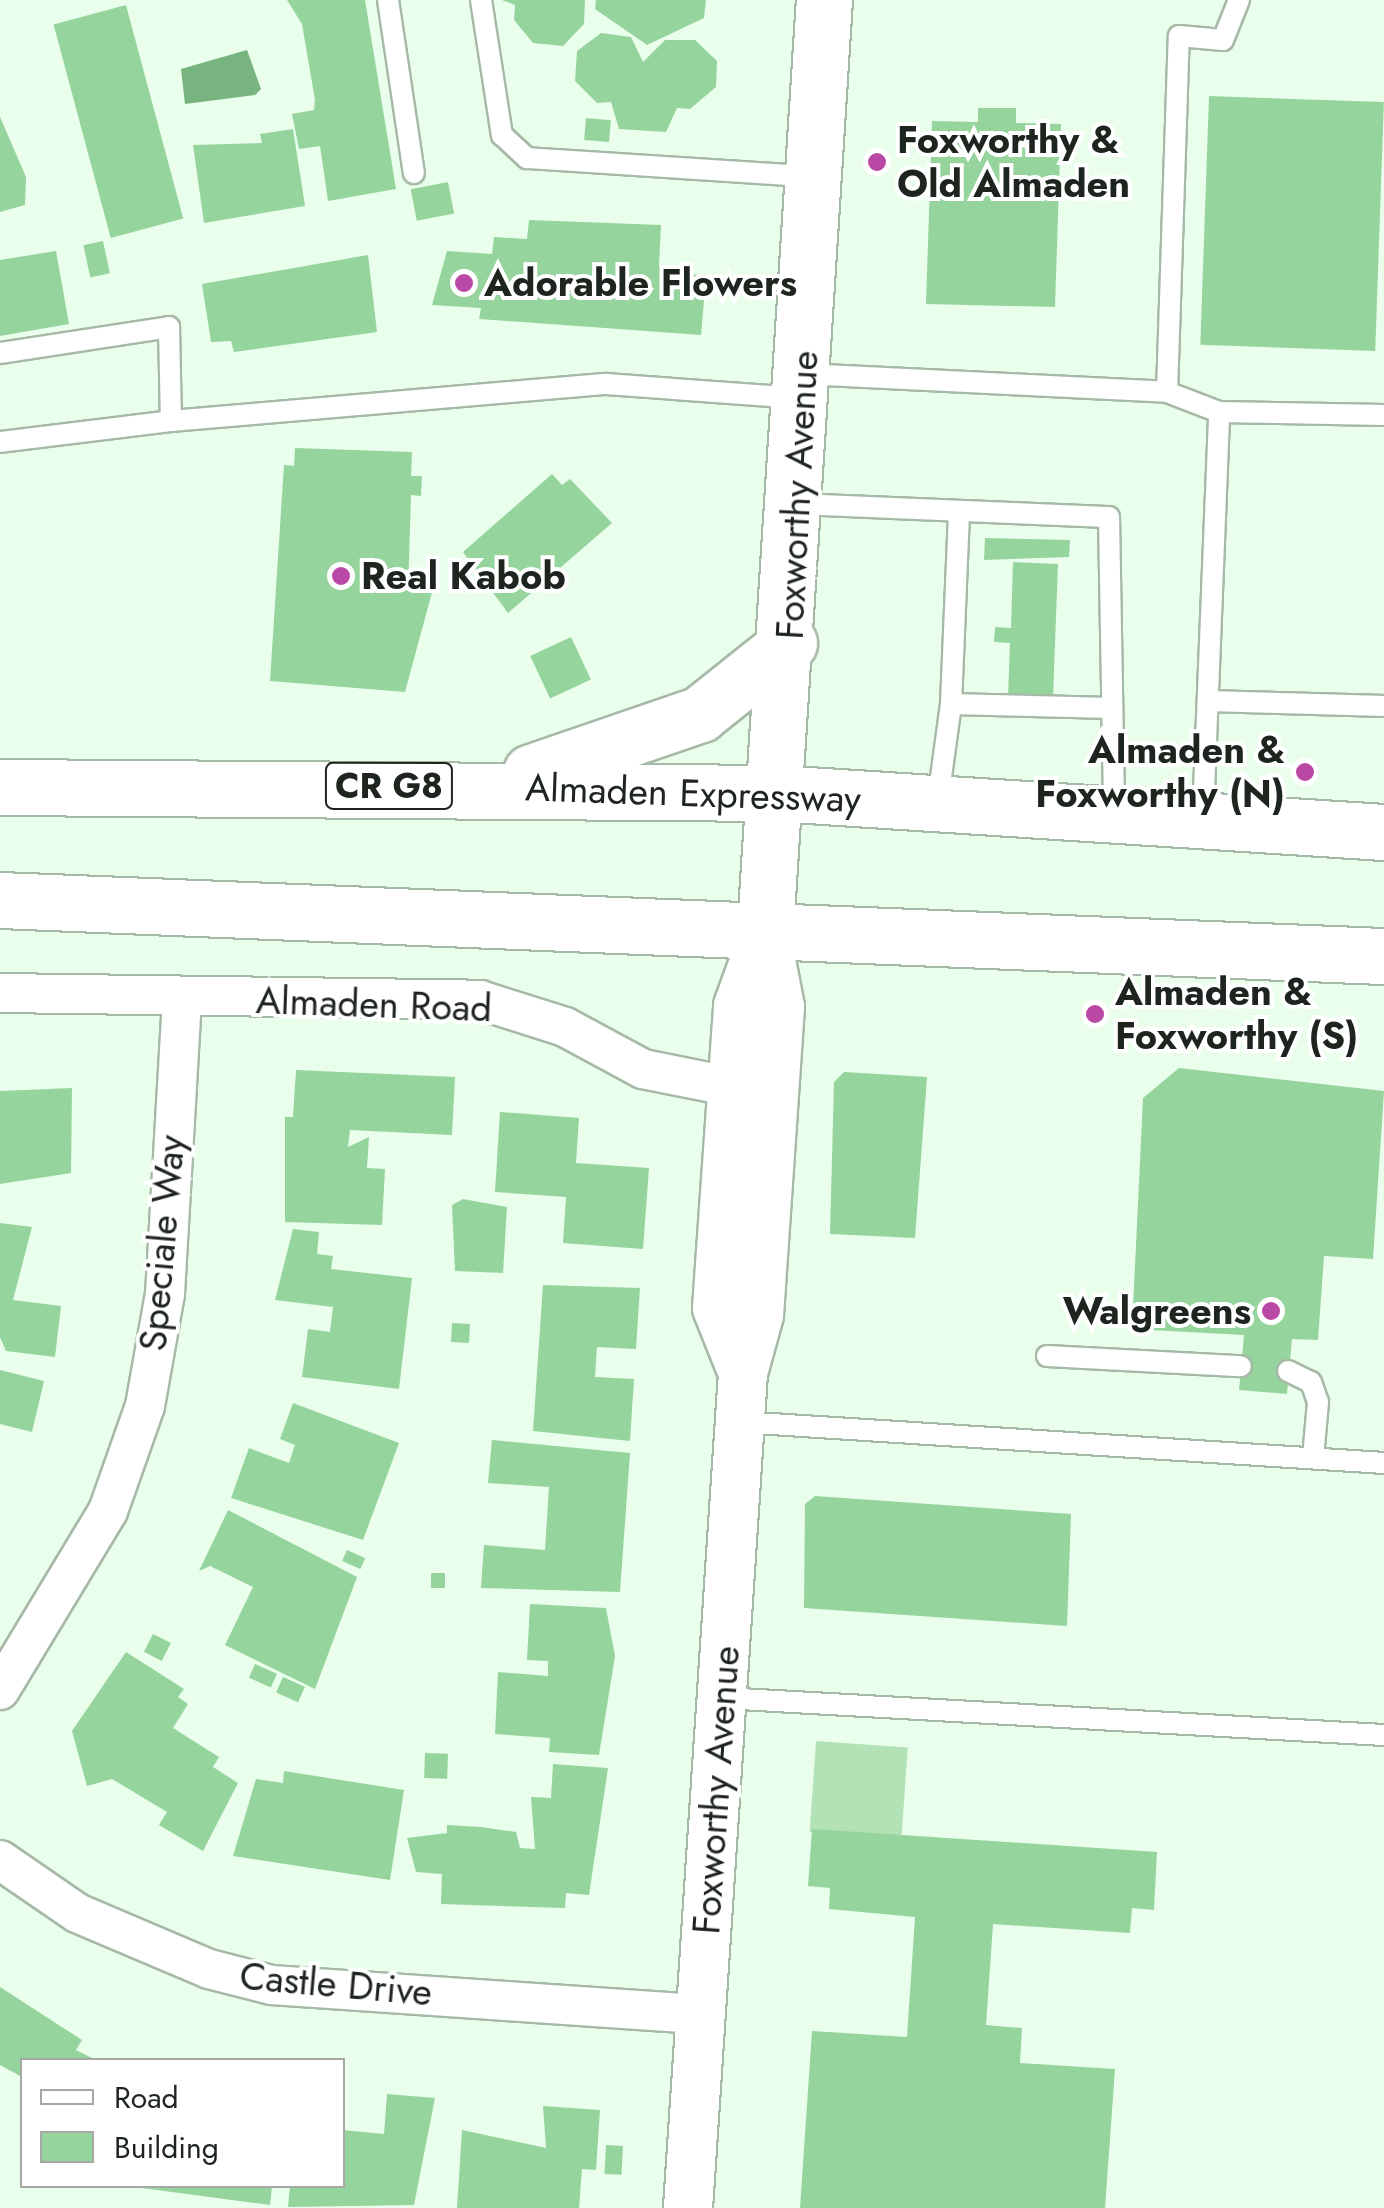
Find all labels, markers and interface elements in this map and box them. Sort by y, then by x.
place label: Foxworthy & Old Almaden [897,117,1130,206]
marker: Foxworthy & Old Almaden [866,151,888,173]
place label: Adorable Flowers [484,260,797,306]
marker: Adorable Flowers [453,272,475,294]
street label: Foxworthy Avenue [767,350,827,640]
place label: Real Kabob [361,553,566,599]
marker: Real Kabob [330,565,352,587]
place label: Almaden & Foxworthy (N) [1035,727,1285,816]
road number: CR G8 [324,756,454,816]
marker: Almaden & Foxworthy (N) [1294,761,1316,783]
street label: Almaden Expressway [524,764,862,822]
place label: Almaden & Foxworthy (S) [1115,969,1358,1058]
street label: Almaden Road [255,977,493,1031]
marker: Almaden & Foxworthy (S) [1084,1003,1106,1025]
street label: Speciale Way [130,1133,194,1353]
place label: Walgreens [1063,1288,1251,1334]
marker: Walgreens [1260,1300,1282,1322]
street label: Foxworthy Avenue [683,1644,749,1936]
street label: Castle Drive [238,1953,434,2015]
legend [20,2058,345,2188]
text: Road [114,2076,179,2119]
text: Building [114,2126,219,2169]

